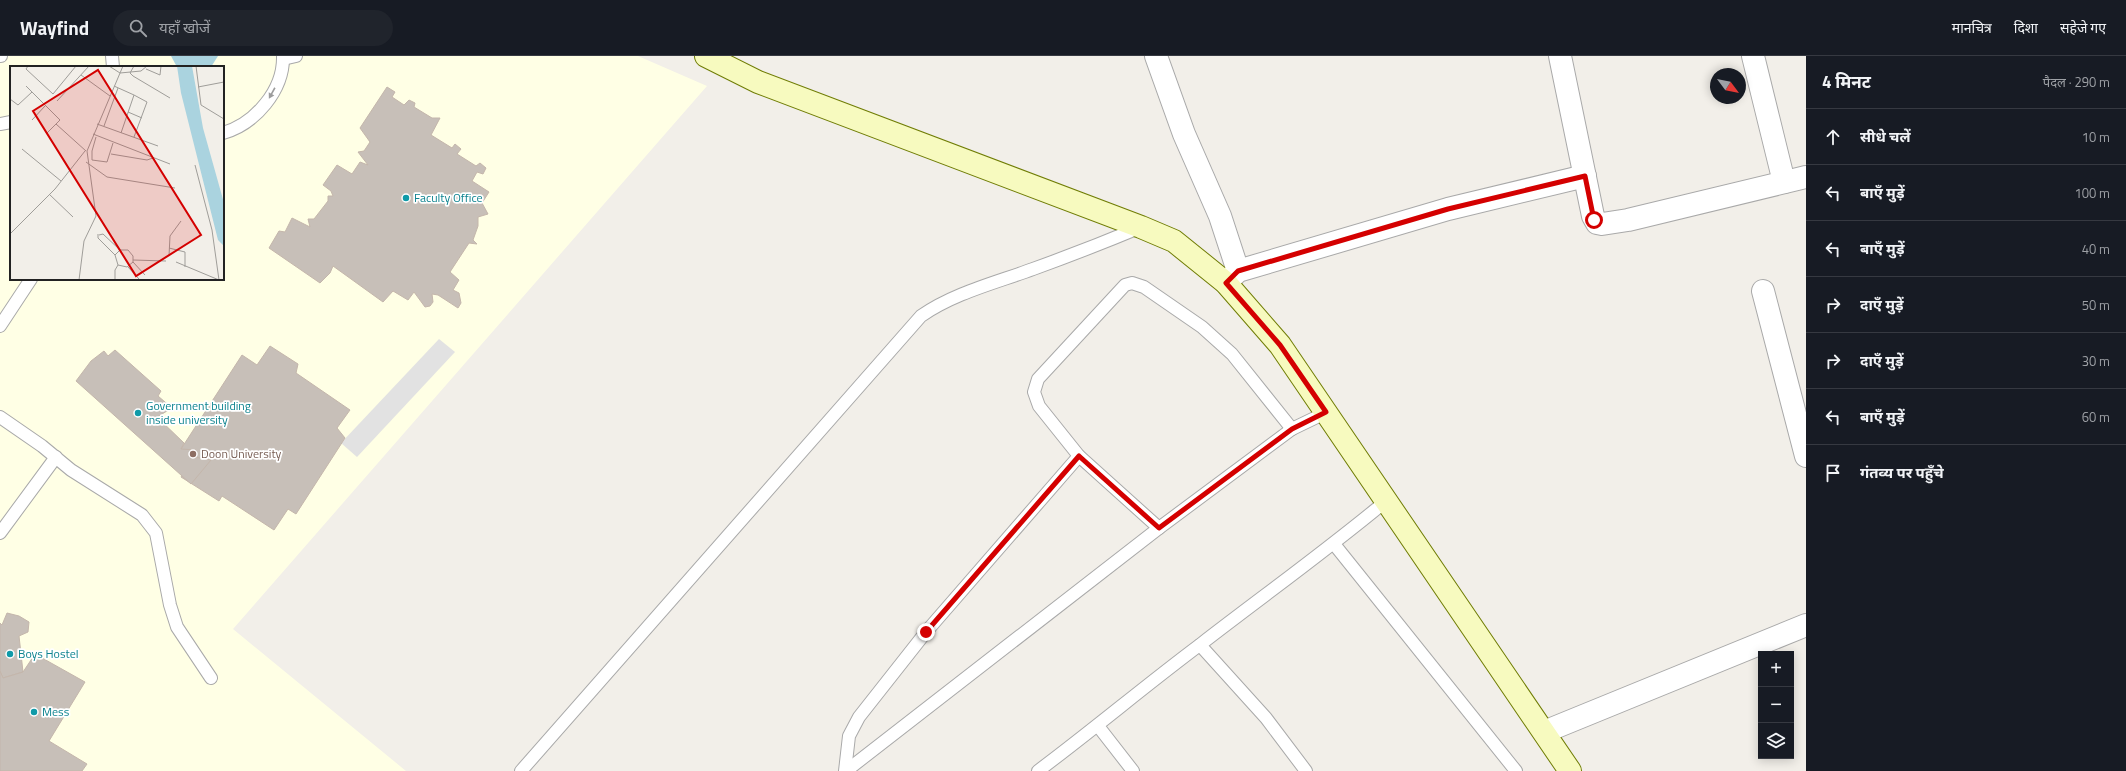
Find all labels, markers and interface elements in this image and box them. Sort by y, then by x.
search box [113,10,393,46]
text: Wayfind [20,13,89,42]
text: यहाँ खोजें [159,16,210,39]
icon: search [127,17,149,39]
text: मानचित्र [1952,17,1992,38]
text: दिशा [2014,17,2038,38]
text: सहेजे गए [2060,17,2106,38]
inset map [10,66,224,280]
north arrow [1710,68,1746,104]
text: 4 मिनट [1822,69,1871,95]
text: पैदल · 290 m [2043,72,2110,92]
one-way arrow [268,87,275,99]
text: सीधे चलें [1860,125,1911,148]
icon: ahead [1822,126,1844,148]
text: 10 m [2082,127,2110,147]
text: बाएँ मुड़ें [1860,181,1904,204]
icon: left [1822,182,1844,204]
text: 100 m [2074,183,2110,203]
place label: Faculty Office [414,188,483,207]
marker: Faculty Office [401,193,411,203]
route start [1585,211,1603,229]
text: बाएँ मुड़ें [1860,237,1904,260]
icon: left [1822,238,1844,260]
text: 40 m [2082,239,2110,259]
text: दाएँ मुड़ें [1860,293,1904,316]
icon: right [1822,294,1844,316]
text: 50 m [2082,295,2110,315]
text: दाएँ मुड़ें [1860,349,1904,372]
icon: right [1822,350,1844,372]
text: 30 m [2082,351,2110,371]
place label: Government building inside university [146,396,251,429]
text: बाएँ मुड़ें [1860,405,1904,428]
icon: left [1822,406,1844,428]
text: 60 m [2082,407,2110,427]
marker: Government building inside university [133,408,143,418]
place label: Doon University [201,444,282,463]
marker: Doon University [188,449,198,459]
text: गंतव्य पर पहुँचे [1860,461,1944,484]
icon: arrive [1822,462,1844,484]
route end [917,623,935,641]
place label: Boys Hostel [18,644,79,663]
marker: Boys Hostel [5,649,15,659]
map controls [1758,651,1794,759]
button: + [1758,651,1794,687]
button: − [1758,687,1794,723]
place label: Mess [42,702,70,721]
marker: Mess [29,707,39,717]
button: layers [1758,723,1794,759]

